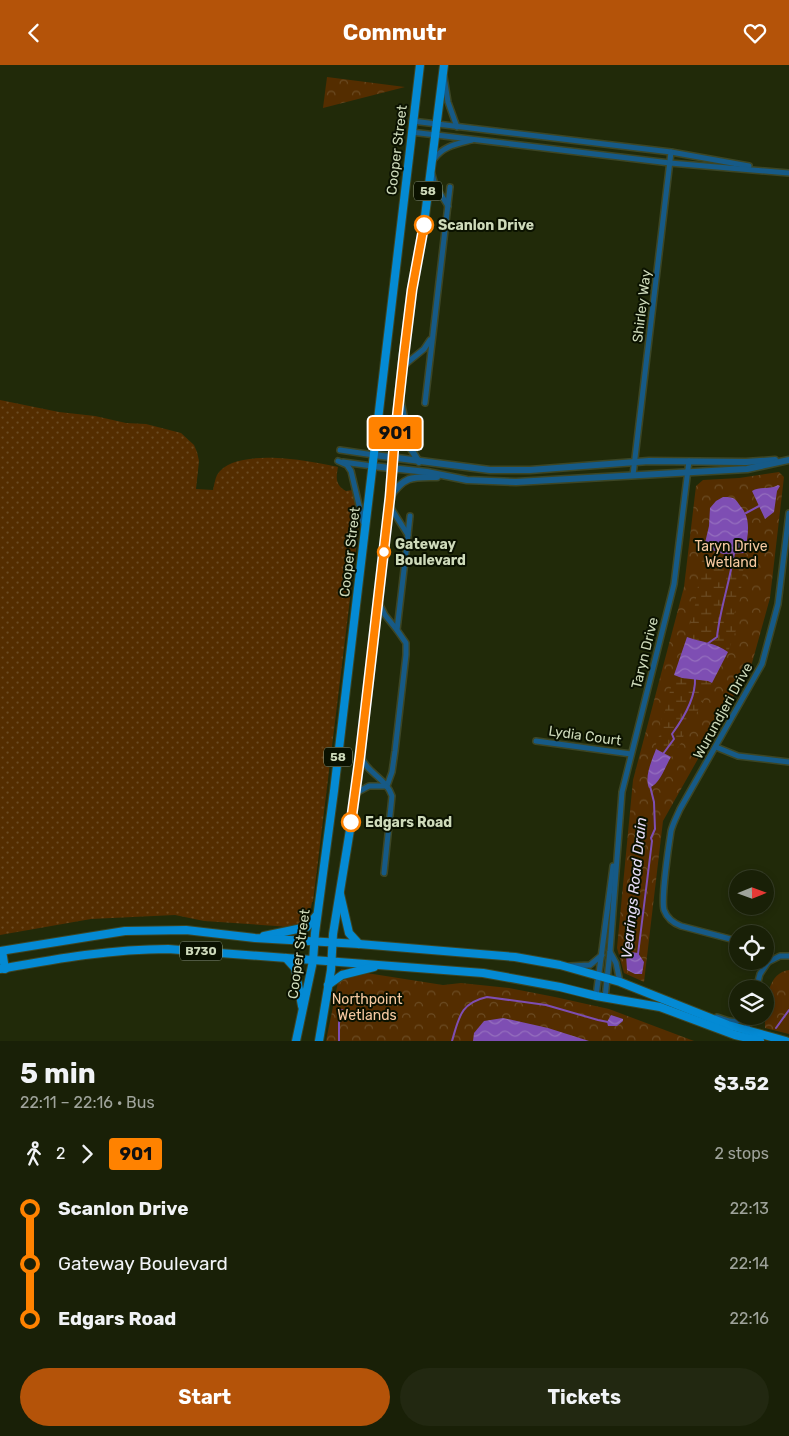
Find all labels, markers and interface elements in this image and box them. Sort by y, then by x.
icon: back [20,19,48,47]
text: Commutr [343,19,446,46]
icon: heart [741,19,769,47]
street label: Cooper Street [383,104,411,196]
road number: 58 [414,181,442,201]
marker: Scanlon Drive [414,215,434,235]
place label: Scanlon Drive [438,217,534,234]
street label: Shirley Way [629,268,655,344]
line badge: 901 [366,417,424,449]
text: 901 [379,422,411,444]
street label: Cooper Street [336,506,364,598]
place label: Gateway Boulevard [395,536,466,569]
park label: Taryn Drive Wetland [694,538,768,571]
marker: Gateway Boulevard [377,545,391,559]
street label: Taryn Drive [628,615,662,691]
street label: Wurundjeri Drive [690,660,757,762]
street label: Lydia Court [547,722,623,750]
road number: 58 [324,747,352,767]
marker: Edgars Road [341,812,361,832]
place label: Edgars Road [365,814,452,831]
water label: Vearings Road Drain [618,816,650,960]
north arrow [729,870,774,915]
map controls [729,870,774,1025]
street label: Cooper Street [284,908,314,1000]
button: locate [729,925,774,970]
road number: B730 [180,941,222,961]
button: layers [729,980,774,1025]
park label: Northpoint Wetlands [332,991,403,1024]
text: 5 min [20,1057,96,1090]
text: $3.52 [714,1072,769,1095]
text: 22:11 – 22:16 · Bus [20,1093,155,1112]
icon: walk [20,1140,48,1168]
icon: forward [73,1140,101,1168]
text: 901 [119,1143,152,1165]
text: 2 [56,1144,65,1163]
text: 2 stops [714,1144,769,1163]
text: Scanlon Drive [58,1197,188,1220]
text: 22:13 [730,1199,769,1218]
text: Gateway Boulevard [58,1252,228,1275]
text: 22:14 [729,1254,769,1273]
text: Edgars Road [58,1307,176,1330]
text: 22:16 [730,1309,769,1328]
button: Start [20,1368,390,1426]
button: Tickets [400,1368,769,1426]

